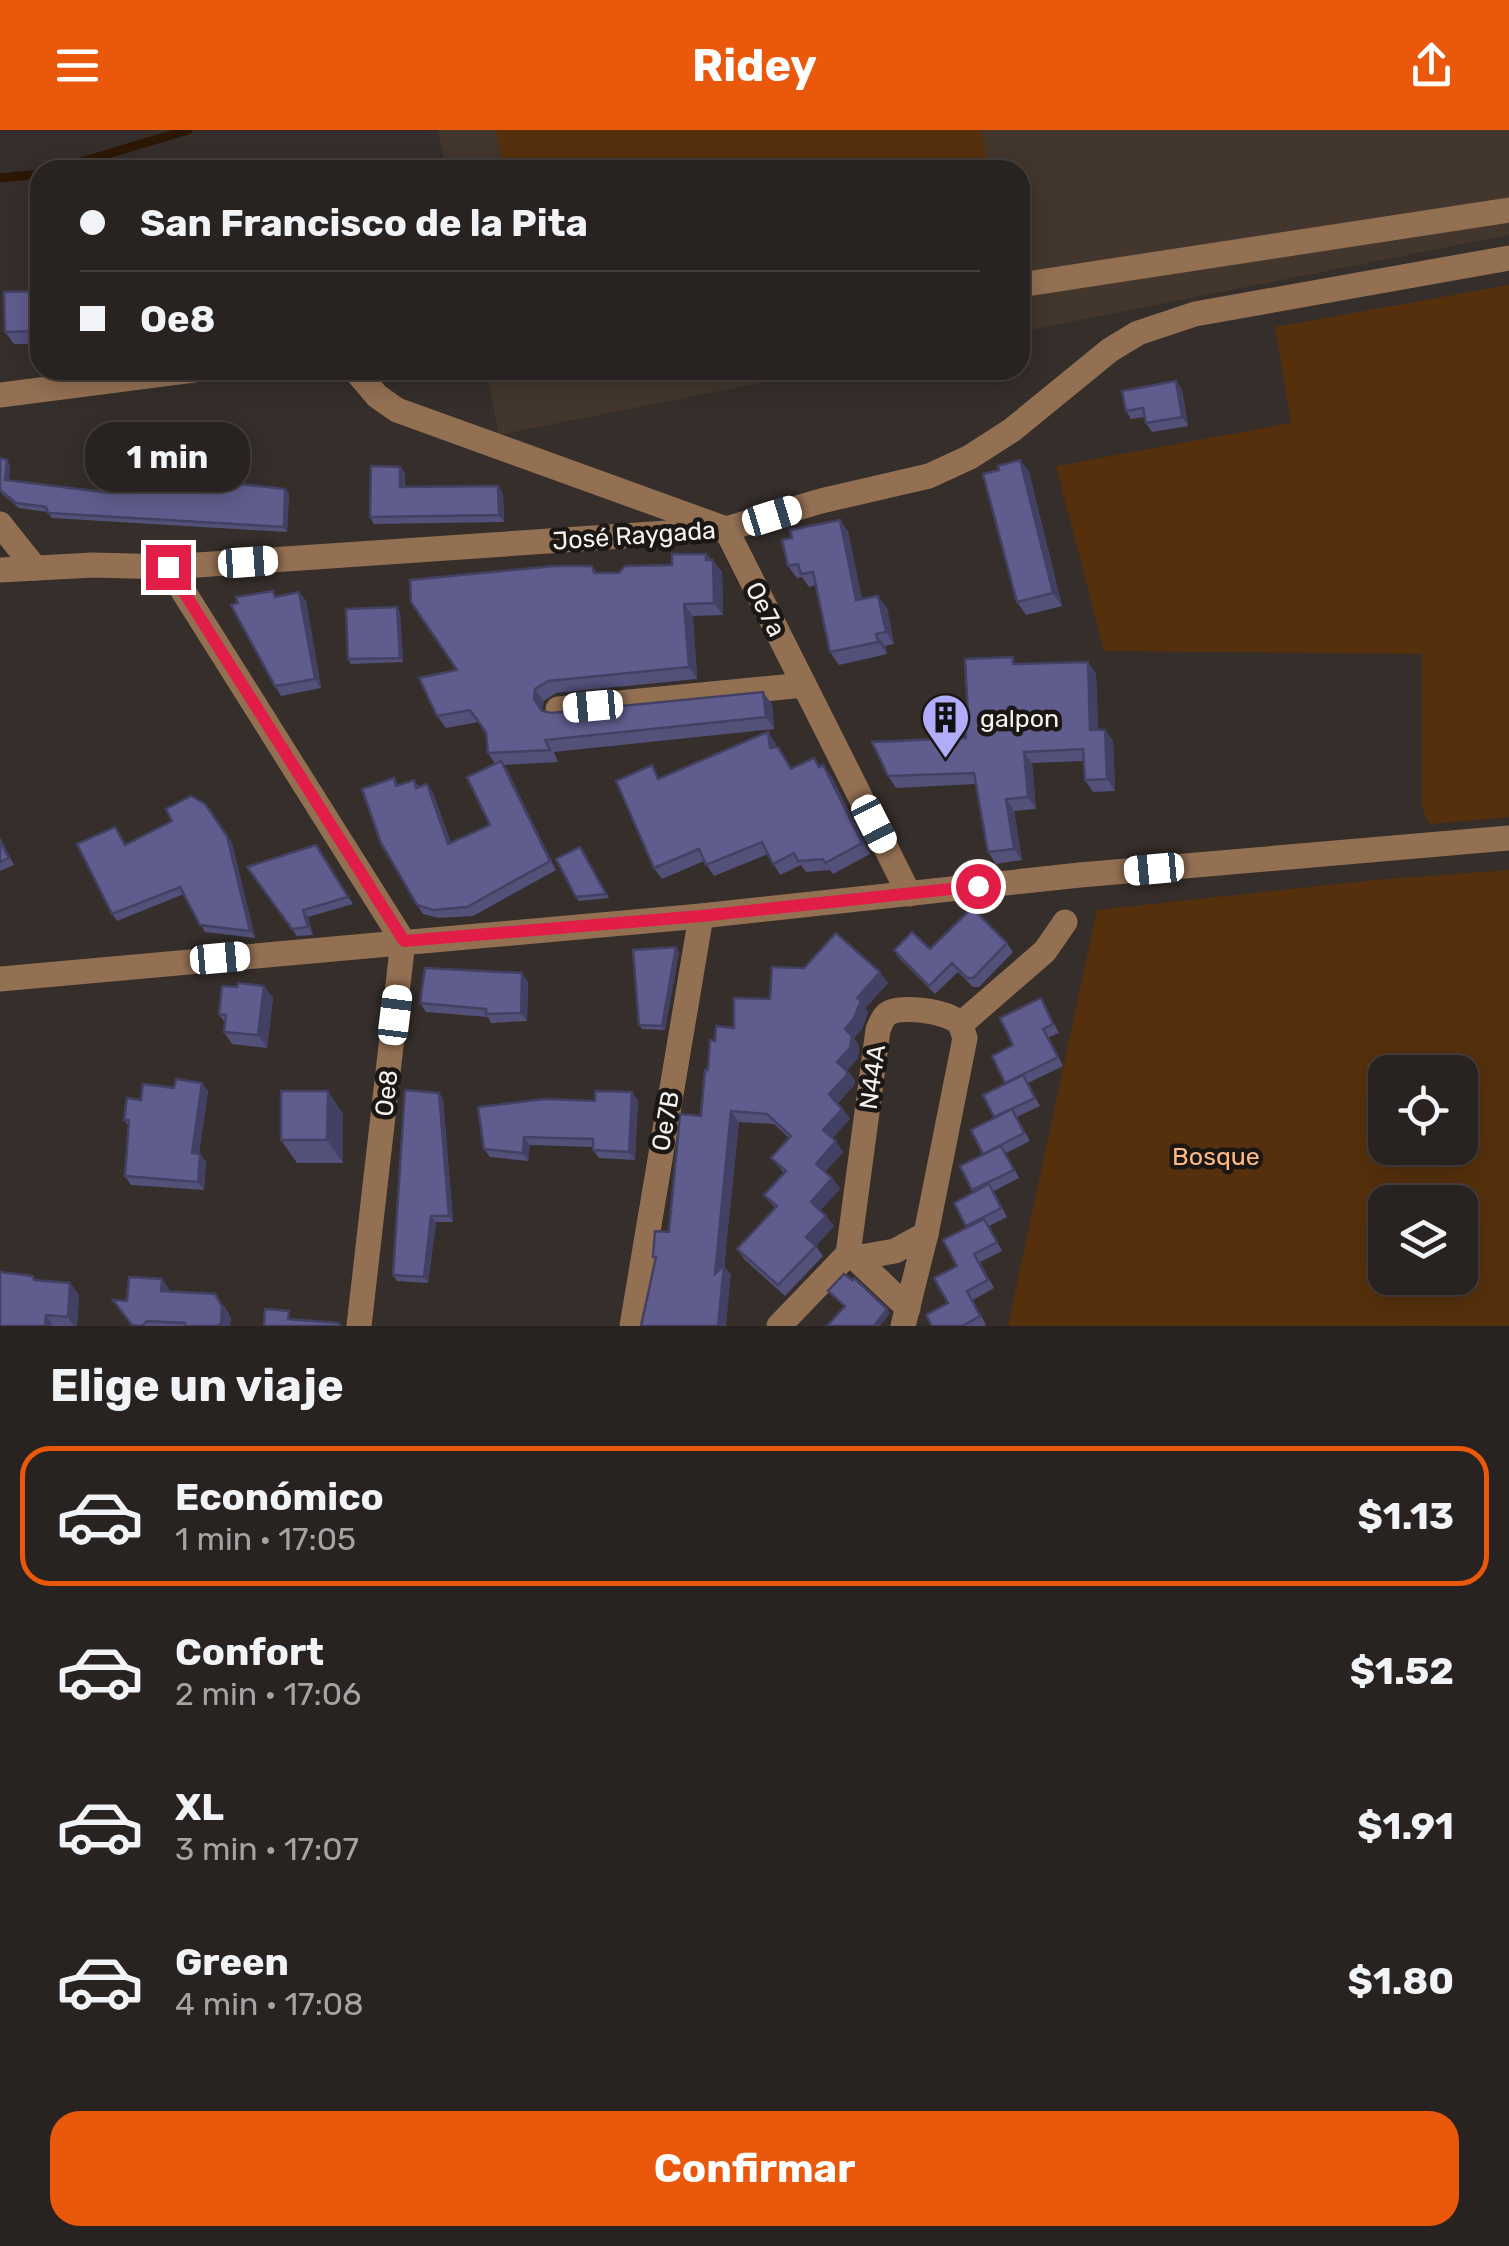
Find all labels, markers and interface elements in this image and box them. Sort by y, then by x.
icon: menu [50,38,105,93]
icon: share [1404,38,1459,93]
text: Ridey [692,39,817,92]
text: San Francisco de la Pita [140,200,588,246]
text: Oe8 [140,296,215,342]
callout: 1 min [86,422,250,492]
text: 1 min [127,438,208,476]
car [739,493,805,539]
street label: José Raygada [551,515,717,556]
route end [146,545,191,590]
car [217,545,279,579]
street label: Oe7a [740,577,792,641]
car [562,688,624,724]
building icon: galpon [919,692,971,760]
place label: galpon [980,704,1059,733]
car [847,790,901,858]
car [1123,851,1185,887]
route start [956,864,1001,909]
car [189,940,251,976]
car [376,983,414,1047]
street label: N44A [854,1043,891,1111]
map controls [1368,1055,1478,1295]
button: locate [1368,1055,1478,1165]
street label: Oe8 [369,1068,404,1118]
street label: Oe7B [646,1089,685,1153]
park label: Bosque [1172,1142,1260,1171]
button: layers [1368,1185,1478,1295]
text: Elige un viaje [50,1359,344,1412]
icon: car [55,1471,145,1561]
text: Económico [175,1474,384,1520]
text: $1.13 [1357,1493,1454,1539]
text: 1 min · 17:05 [175,1520,356,1558]
icon: car [55,1626,145,1716]
text: Confort [175,1629,324,1675]
text: $1.52 [1350,1648,1454,1694]
text: 2 min · 17:06 [175,1675,361,1713]
icon: car [55,1781,145,1871]
text: XL [175,1784,224,1830]
text: $1.91 [1357,1803,1454,1849]
text: 3 min · 17:07 [175,1830,359,1868]
icon: car [55,1936,145,2026]
text: Green [175,1939,289,1985]
text: $1.80 [1348,1958,1454,2004]
text: 4 min · 17:08 [175,1985,364,2023]
button: Confirmar [50,2111,1459,2226]

